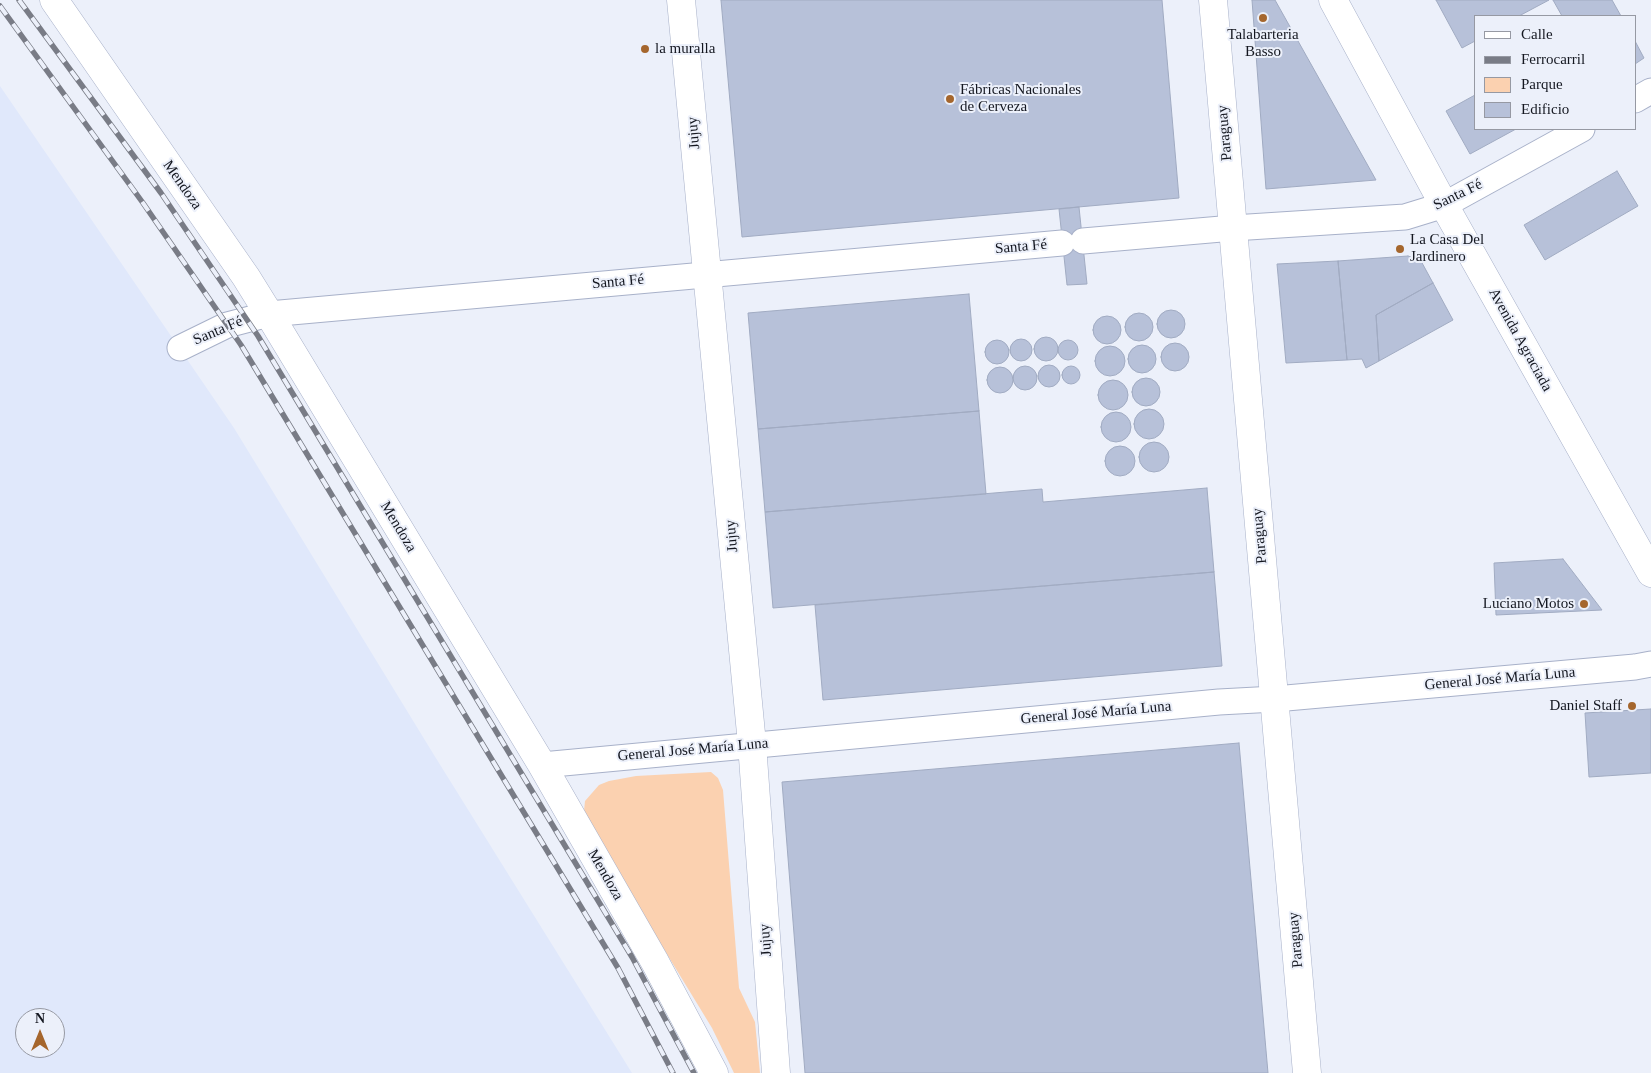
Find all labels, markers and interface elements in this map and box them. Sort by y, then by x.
marker: Talabarteria Basso [1257,12,1269,24]
legend [1474,15,1636,130]
place label: Talabarteria Basso [1227,26,1299,61]
text: Calle [1521,26,1553,42]
place label: la muralla [655,40,715,58]
marker: la muralla [639,43,651,55]
text: Ferrocarril [1521,51,1585,67]
text: Parque [1521,76,1563,92]
place label: Fábricas Nacionales de Cerveza [960,81,1081,116]
marker: Fábricas Nacionales de Cerveza [944,93,956,105]
text: Edificio [1521,101,1569,117]
street label: Paraguay [1214,104,1236,162]
street label: Jujuy [684,116,704,150]
street label: Mendoza [159,157,205,213]
street label: Santa Fé [1431,175,1485,215]
place label: La Casa Del Jardinero [1410,231,1484,266]
street label: Santa Fé [994,236,1048,258]
marker: La Casa Del Jardinero [1394,243,1406,255]
street label: Santa Fé [591,271,645,293]
street label: Avenida Agraciada [1484,285,1556,395]
street label: Santa Fé [191,313,245,349]
street label: Mendoza [376,498,420,556]
street label: Paraguay [1249,507,1271,565]
street label: Jujuy [722,519,742,553]
place label: Luciano Motos [1483,595,1574,613]
marker: Luciano Motos [1578,598,1590,610]
street label: General José María Luna [1424,663,1576,695]
street label: General José María Luna [1020,697,1172,729]
place label: Daniel Staff [1549,697,1622,715]
marker: Daniel Staff [1626,700,1638,712]
street label: General José María Luna [617,734,769,766]
street label: Mendoza [583,846,627,904]
street label: Paraguay [1285,911,1307,969]
street label: Jujuy [756,923,776,957]
north arrow [15,1008,65,1058]
text: N [35,1011,45,1026]

